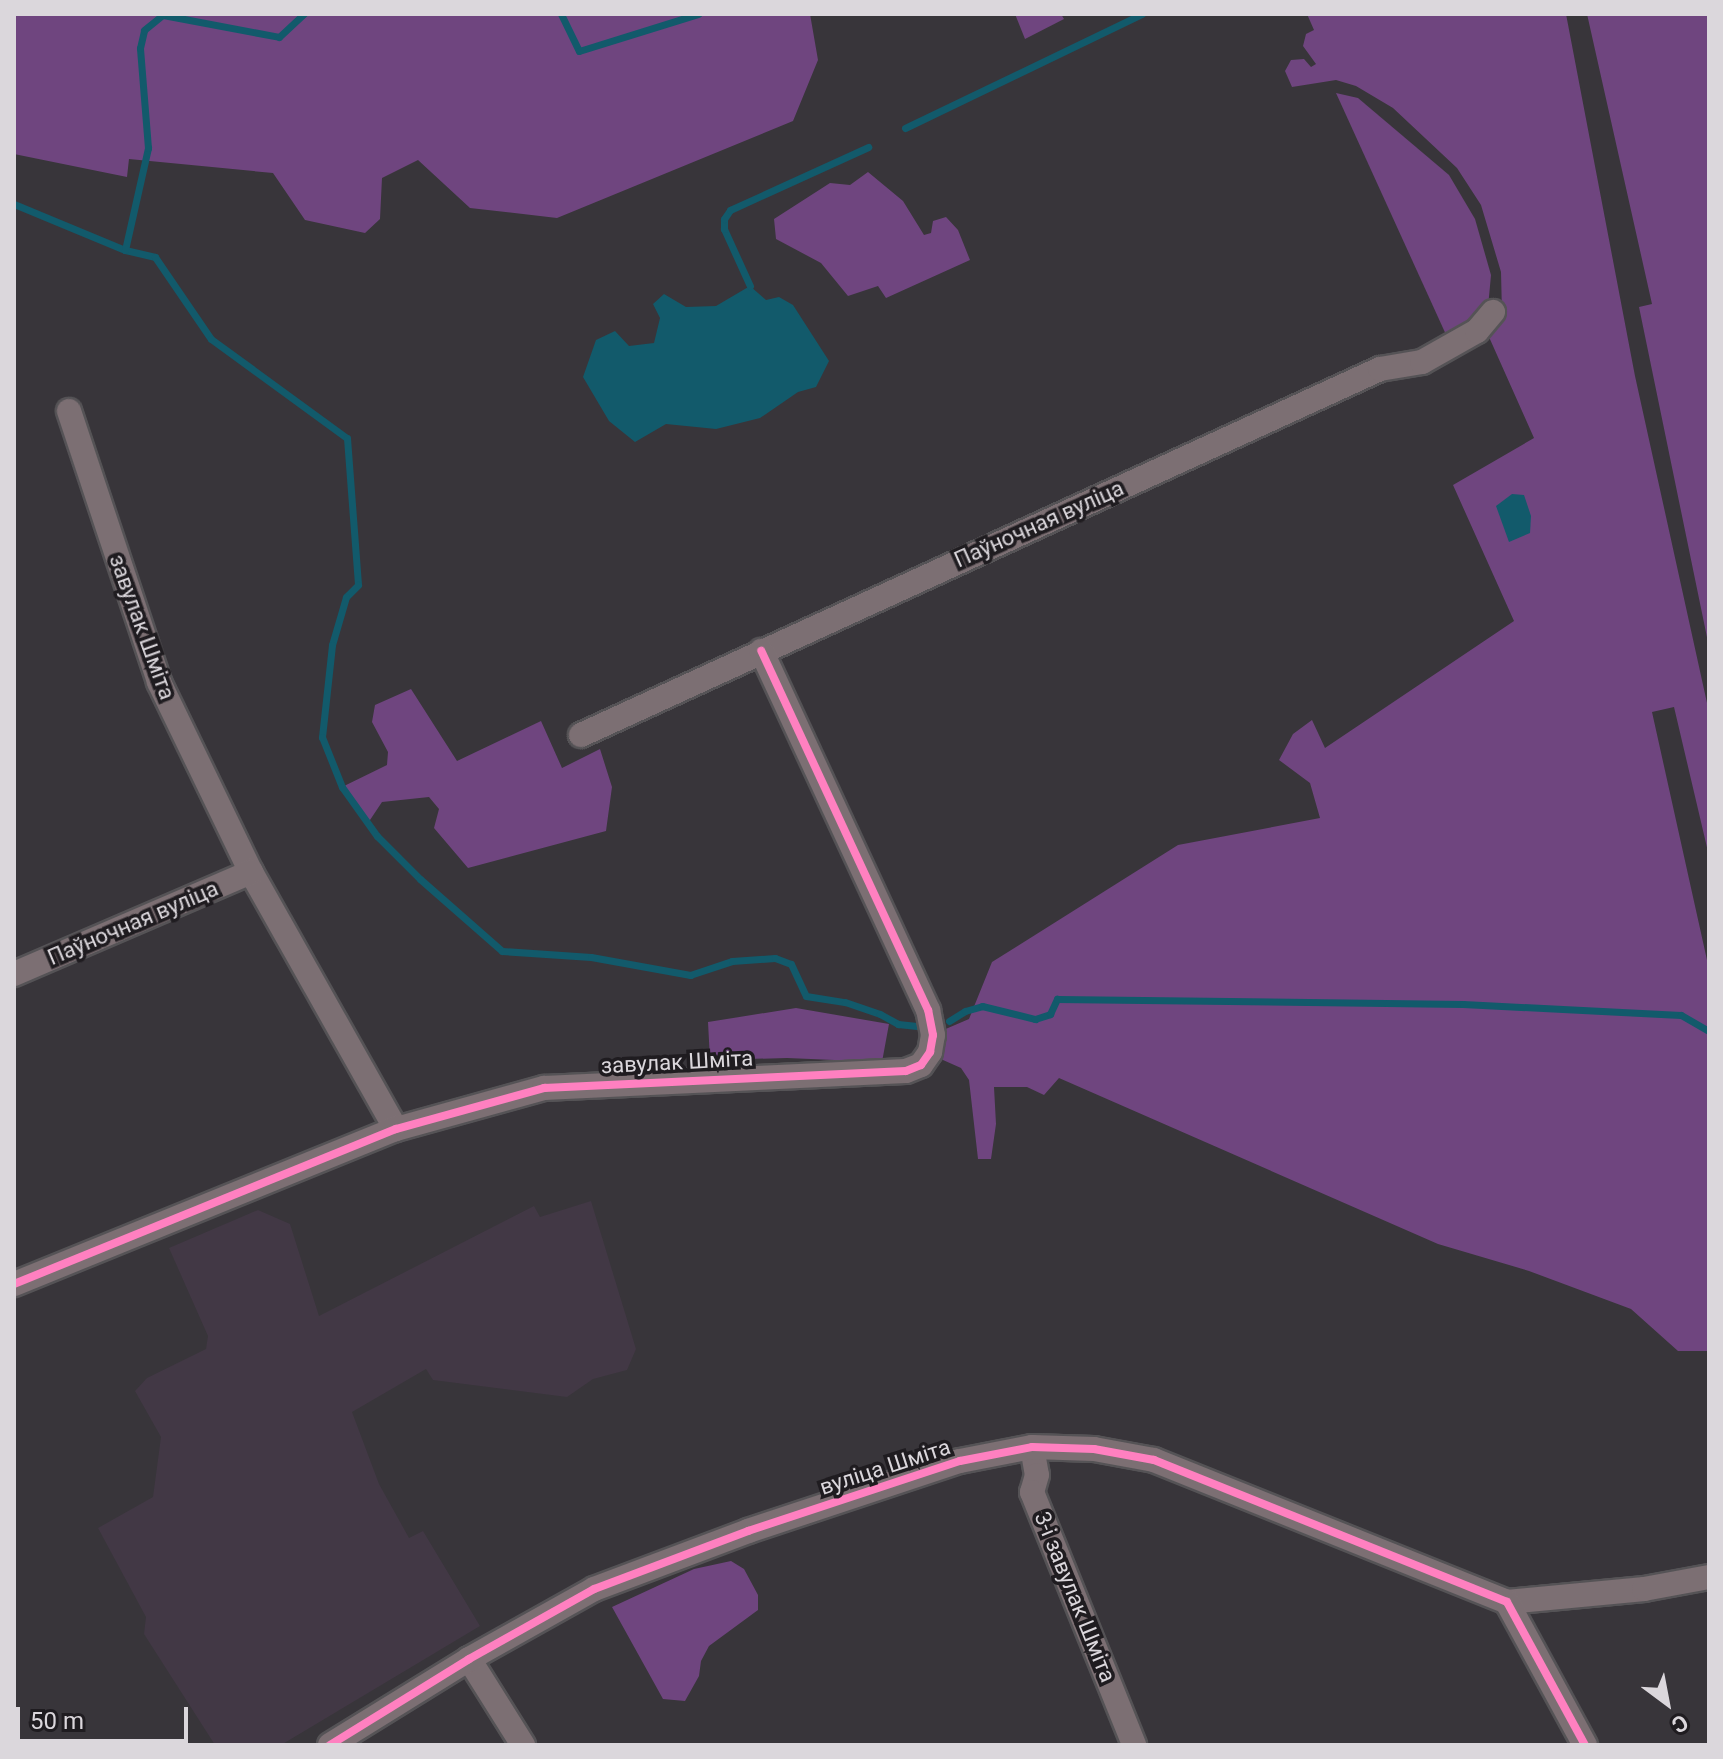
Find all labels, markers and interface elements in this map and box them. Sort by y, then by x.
street label: Паўночная вуліца [950,475,1128,573]
street label: завулак Шміта [104,551,180,703]
street label: Паўночная вуліца [44,875,222,971]
street label: завулак Шміта [600,1045,754,1079]
street label: вуліца Шміта [816,1433,954,1501]
street label: 3-і завулак Шміта [1029,1508,1121,1686]
north arrow [1627,1663,1707,1743]
scale bar [20,1691,192,1741]
text: 50 m [30,1707,84,1735]
text: С [1667,1709,1693,1738]

